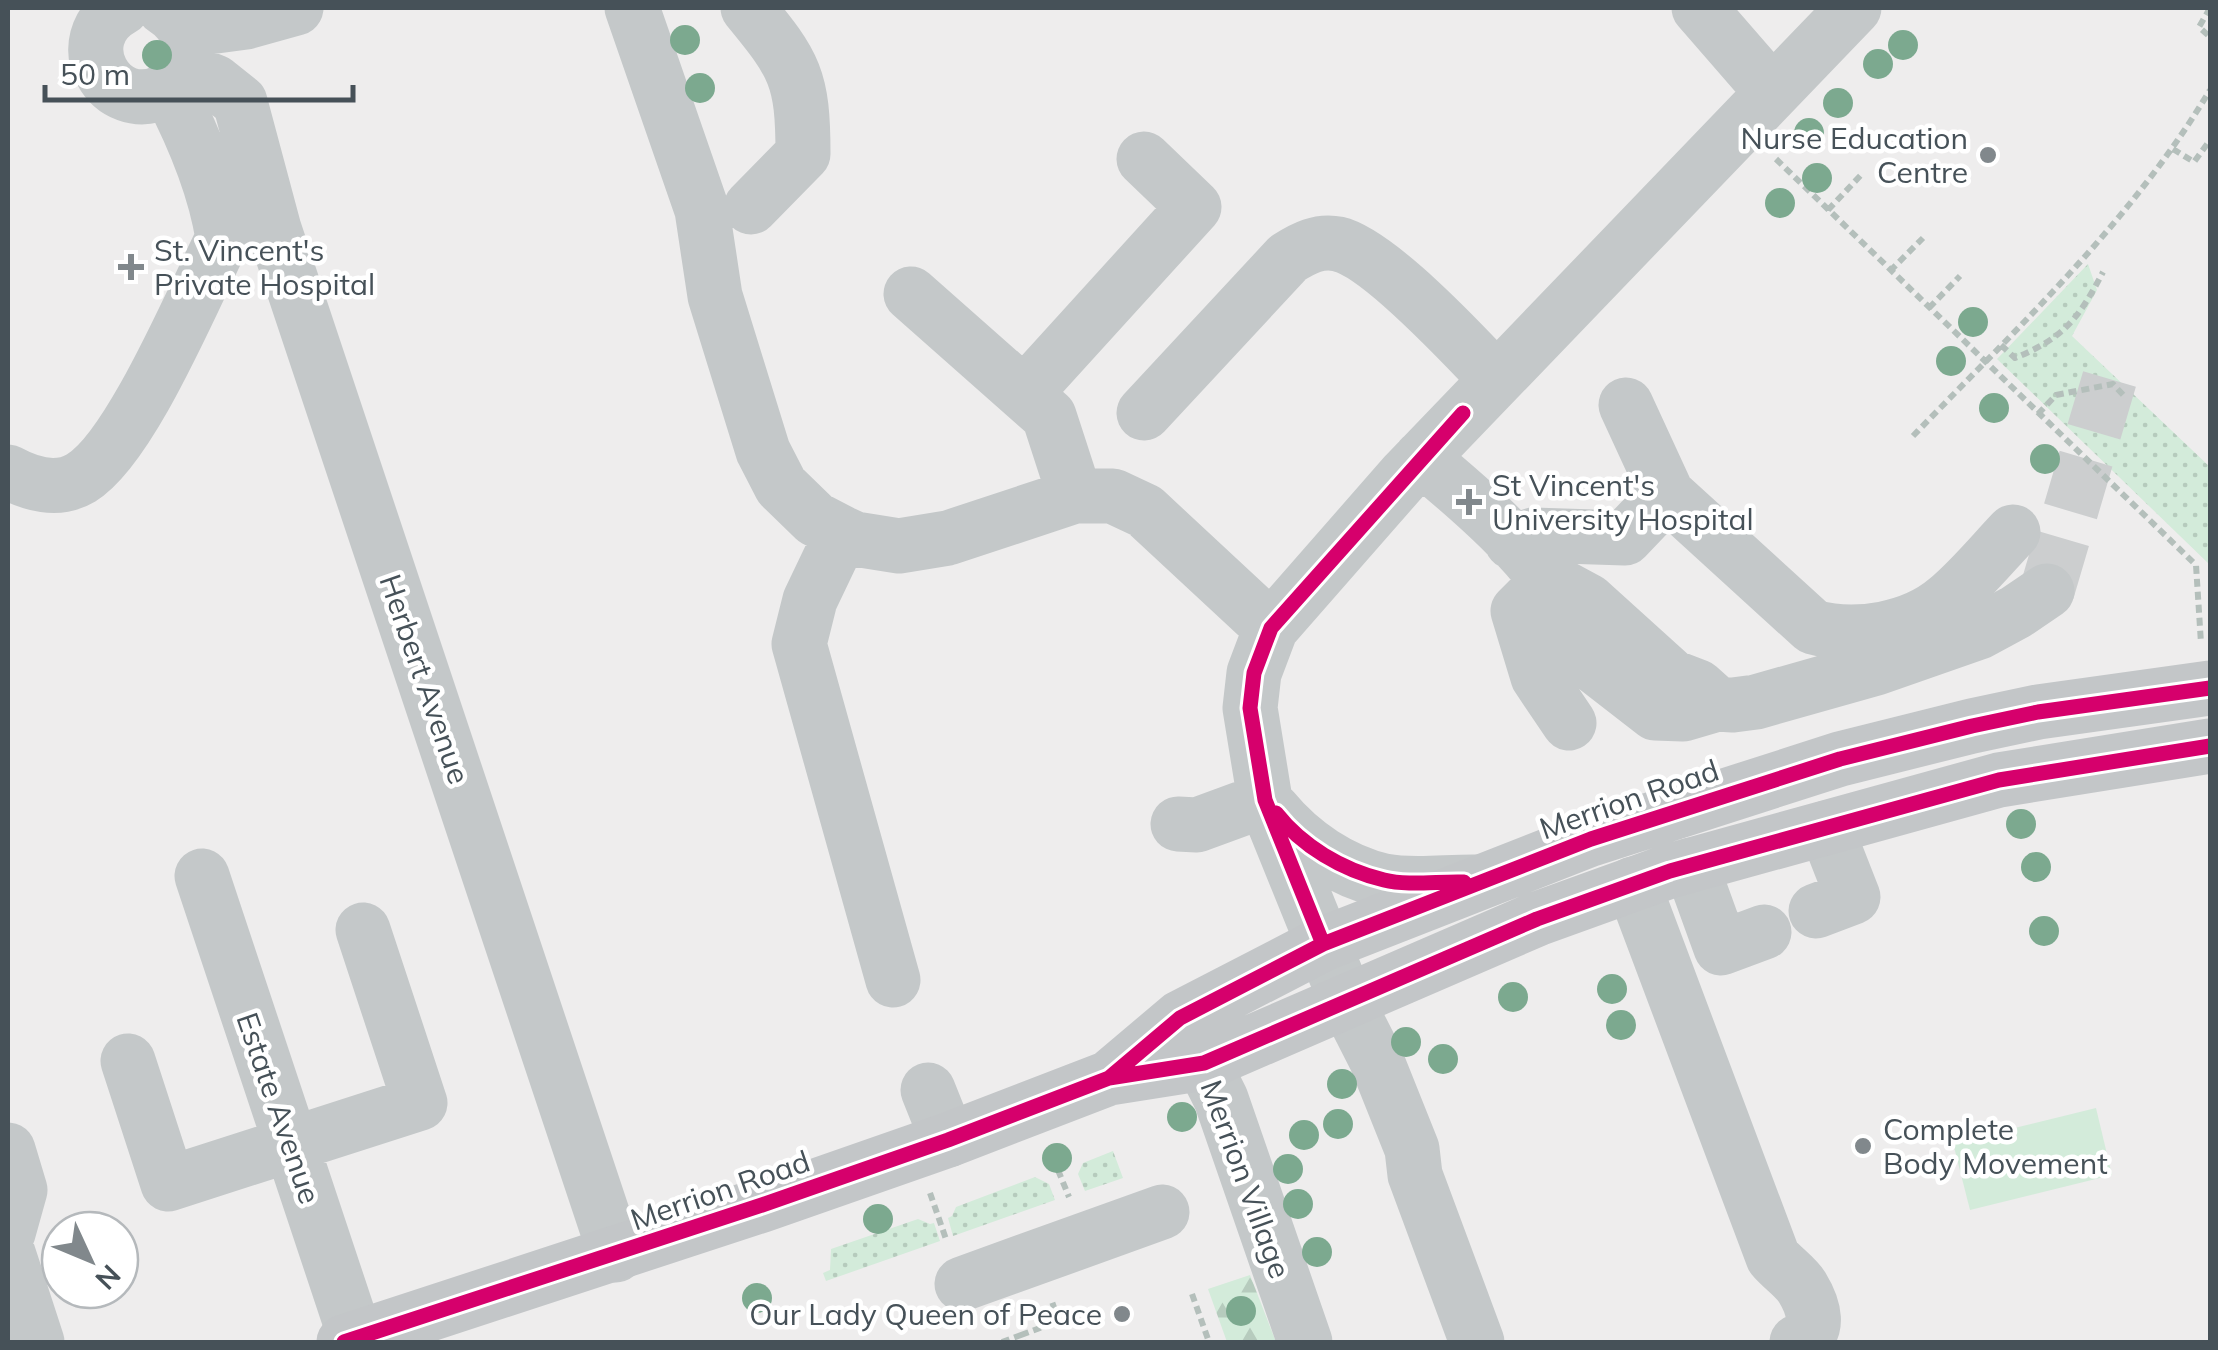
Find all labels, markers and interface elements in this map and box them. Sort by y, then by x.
scale bar [45,40,352,102]
text: 50 m [60,55,130,93]
place label: Nurse Education Centre [1741,119,1968,191]
marker: Nurse Education Centre [1977,144,1999,166]
place label: St. Vincent's Private Hospital [154,231,375,303]
marker: St. Vincent's Private Hospital [118,254,144,280]
place label: St Vincent's University Hospital [1492,466,1754,538]
marker: St Vincent's University Hospital [1456,489,1482,515]
street label: Herbert Avenue [371,569,479,789]
street label: Merrion Road [1534,751,1724,847]
street label: Estate Avenue [229,1007,329,1209]
street label: Merrion Village [1193,1075,1299,1283]
place label: Complete Body Movement [1883,1110,2108,1182]
marker: Complete Body Movement [1852,1135,1874,1157]
street label: Merrion Road [625,1142,815,1238]
north arrow [40,1210,140,1310]
text: N [88,1258,128,1297]
place label: Our Lady Queen of Peace [749,1295,1102,1333]
marker: Our Lady Queen of Peace [1111,1303,1133,1325]

